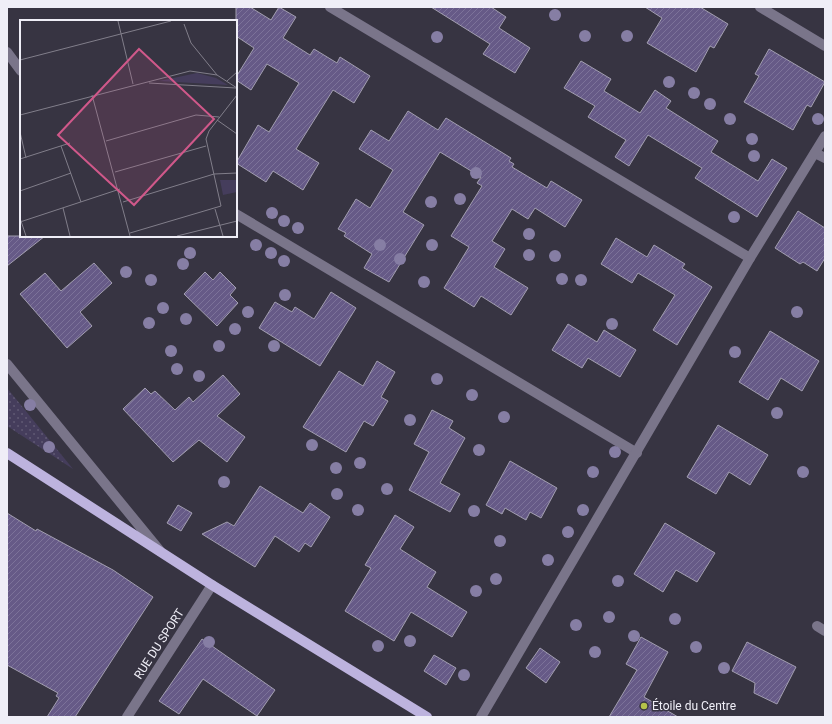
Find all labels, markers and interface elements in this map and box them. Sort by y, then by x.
inset map [20,20,237,237]
street label: RUE DU SPORT [131,606,187,682]
place label: Étoile du Centre [652,698,736,713]
marker: Étoile du Centre [639,701,649,711]

